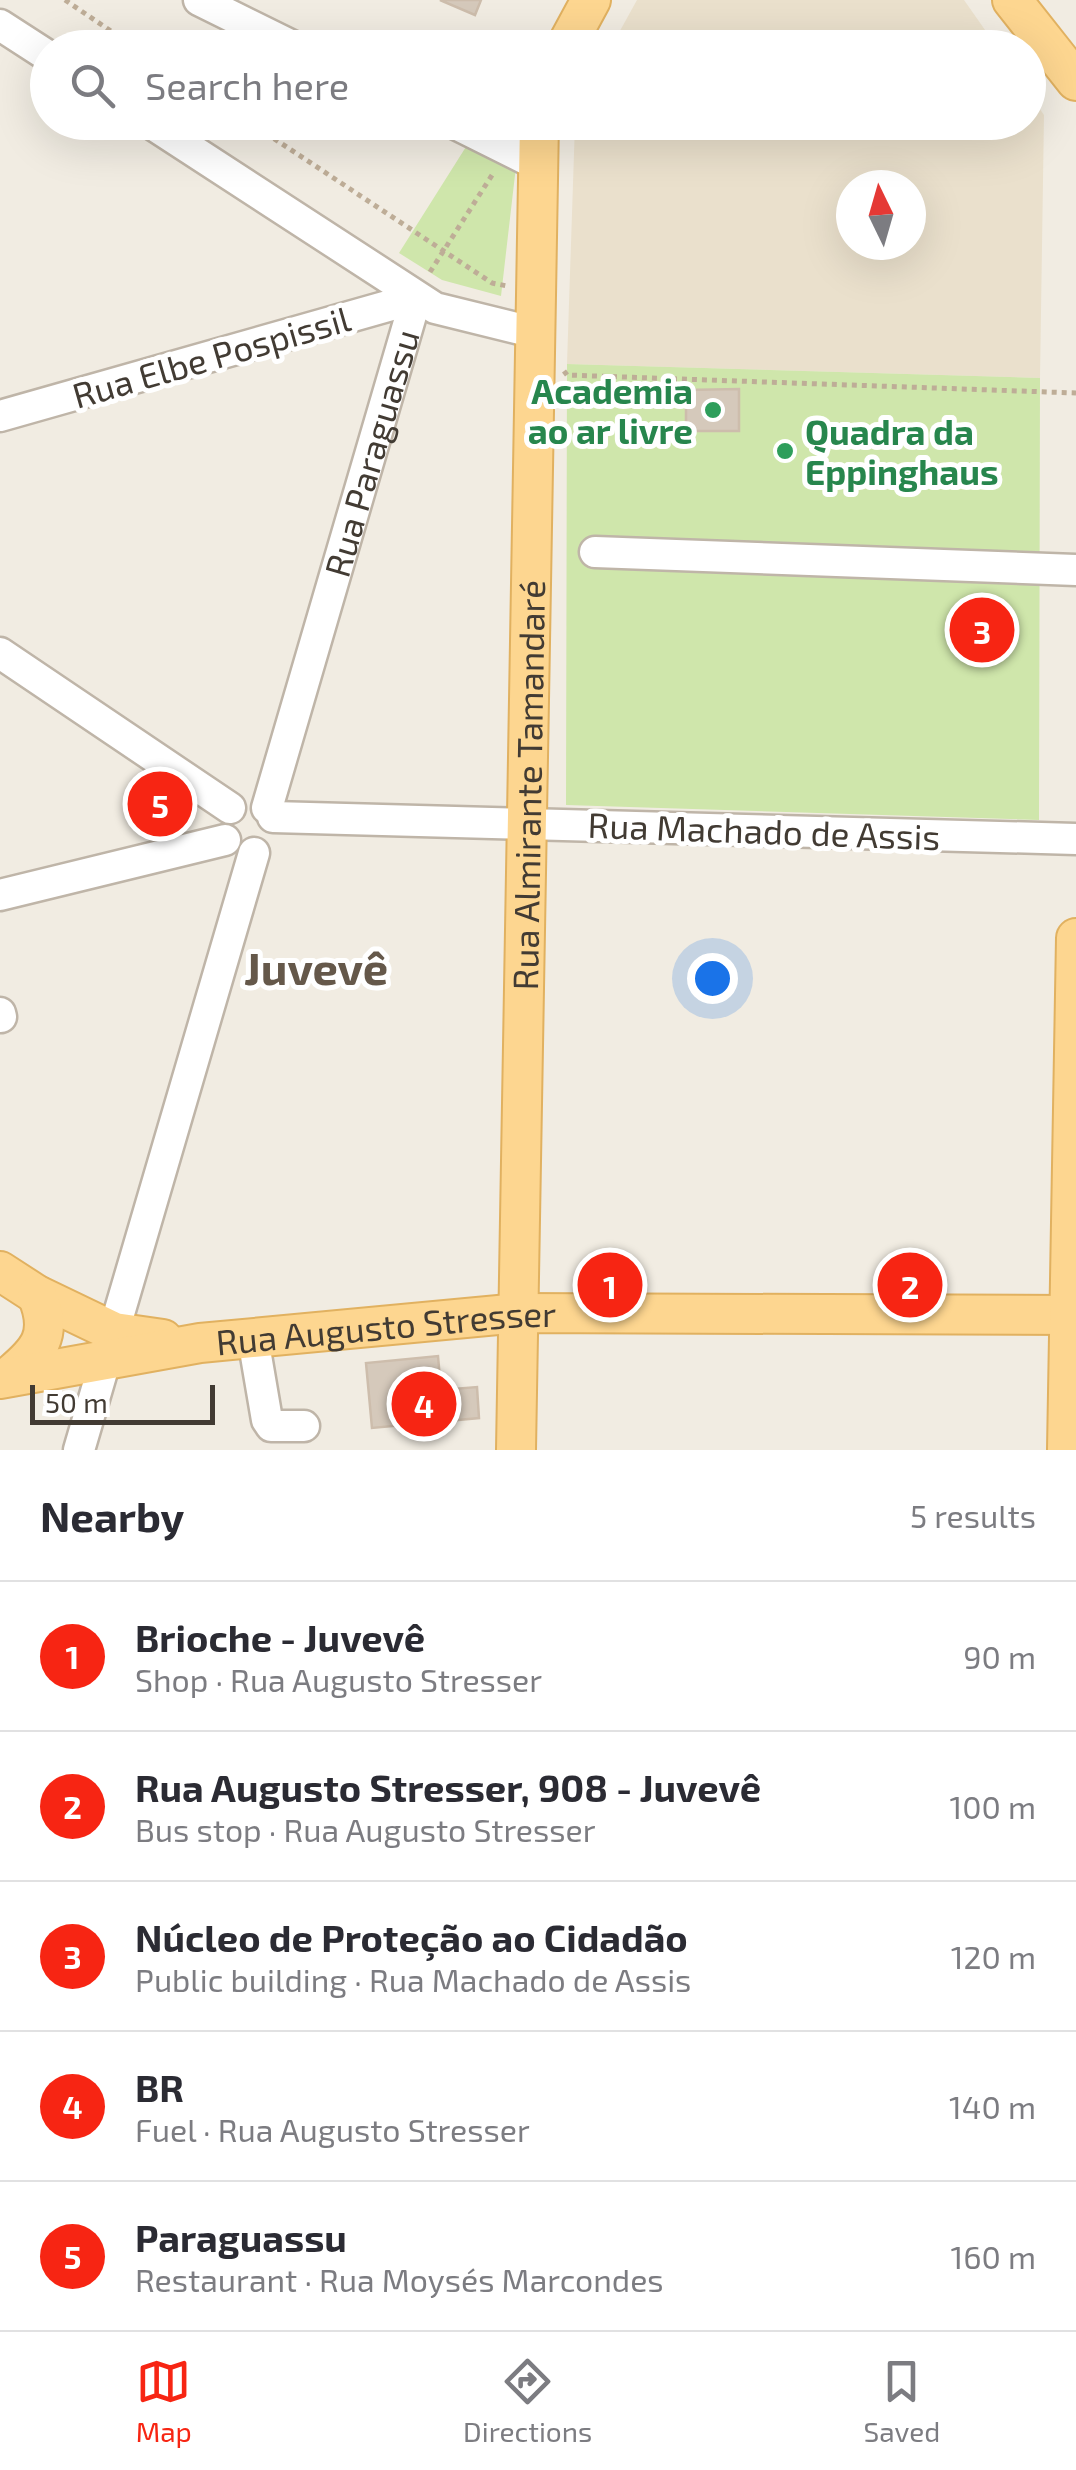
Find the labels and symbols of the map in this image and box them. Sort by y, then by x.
north arrow [836,170,926,260]
street label: Rua Elbe Pospissil [67,296,355,416]
street label: Rua Paraguassu [315,324,427,582]
place label: Academia ao ar livre [528,369,693,451]
marker: Academia ao ar livre [702,399,724,421]
place label: Quadra da Eppinghaus [805,410,999,492]
marker: Quadra da Eppinghaus [774,440,796,462]
street label: Rua Almirante Tamandaré [503,580,552,991]
pin: 3 [950,592,1014,668]
pin: 5 [128,766,192,842]
street label: Rua Machado de Assis [587,803,941,857]
district label: Juvevê [244,940,388,994]
your location [687,953,738,1004]
pin: 1 [578,1248,642,1322]
pin: 2 [878,1248,942,1322]
street label: Rua Augusto Stresser [214,1292,556,1362]
pin: 4 [392,1366,456,1442]
scale bar [30,1380,215,1424]

